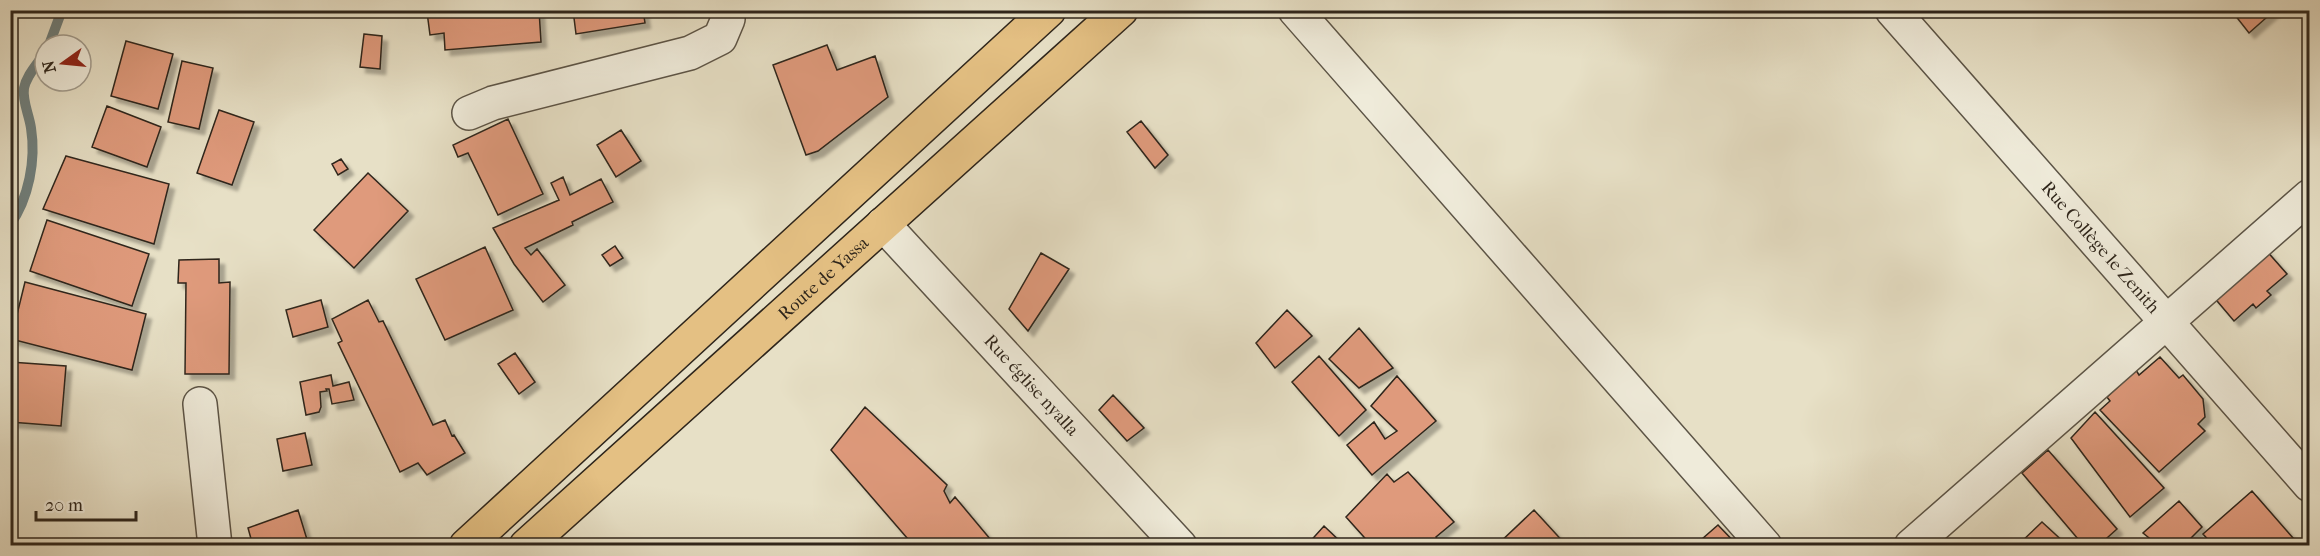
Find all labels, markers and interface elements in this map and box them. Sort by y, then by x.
north arrow [33,33,93,93]
text: N [38,58,60,75]
street label: Rue Collège le Zenith [2037,177,2164,318]
street label: Route de Yassa [774,232,874,325]
street label: Rue église nyalla [979,330,1083,441]
scale bar [36,484,136,522]
text: 20 m [45,495,83,516]

